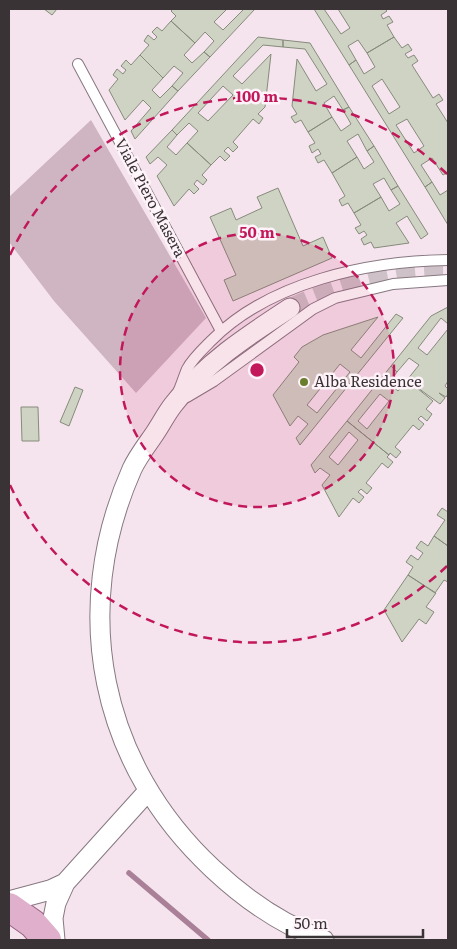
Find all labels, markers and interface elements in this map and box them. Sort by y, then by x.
text: 100 m [236,84,278,107]
street label: Viale Piero Masera [110,133,193,262]
text: 50 m [239,220,275,243]
centre of rings [248,361,266,379]
place label: Alba Residence [314,369,422,392]
marker: Alba Residence [298,376,310,388]
scale bar [287,906,423,938]
text: 50 m [294,911,328,934]

